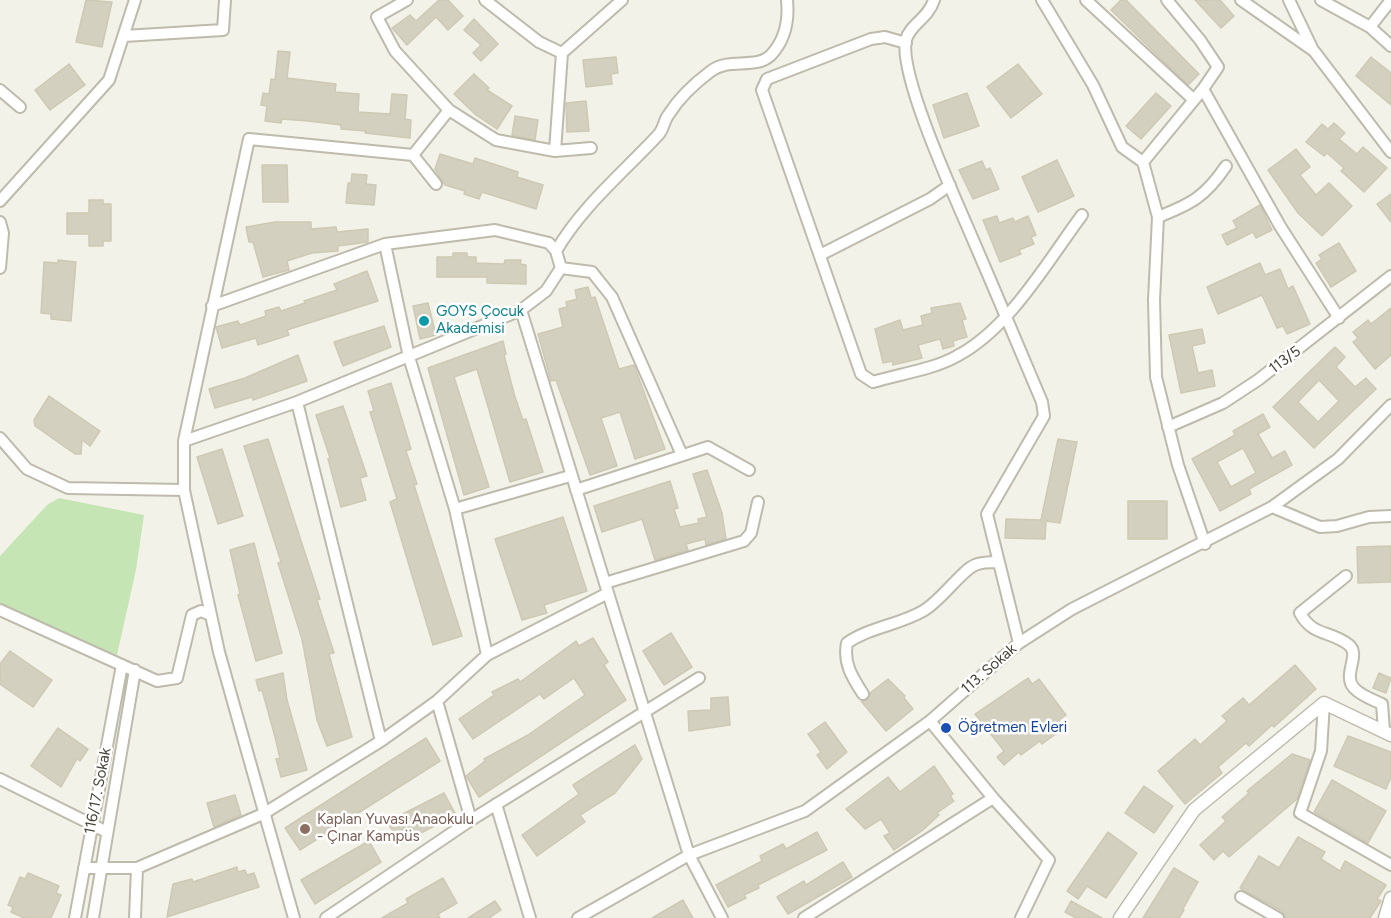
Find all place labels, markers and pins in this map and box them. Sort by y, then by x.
place label: GOYS Çocuk Akademisi [436,303,524,338]
marker: GOYS Çocuk Akademisi [417,314,431,328]
place label: Öğretmen Evleri [958,719,1067,737]
marker: Öğretmen Evleri [939,721,953,735]
place label: Kaplan Yuvası Anaokulu - Çınar Kampüs [317,811,474,846]
marker: Kaplan Yuvası Anaokulu - Çınar Kampüs [298,822,312,836]

